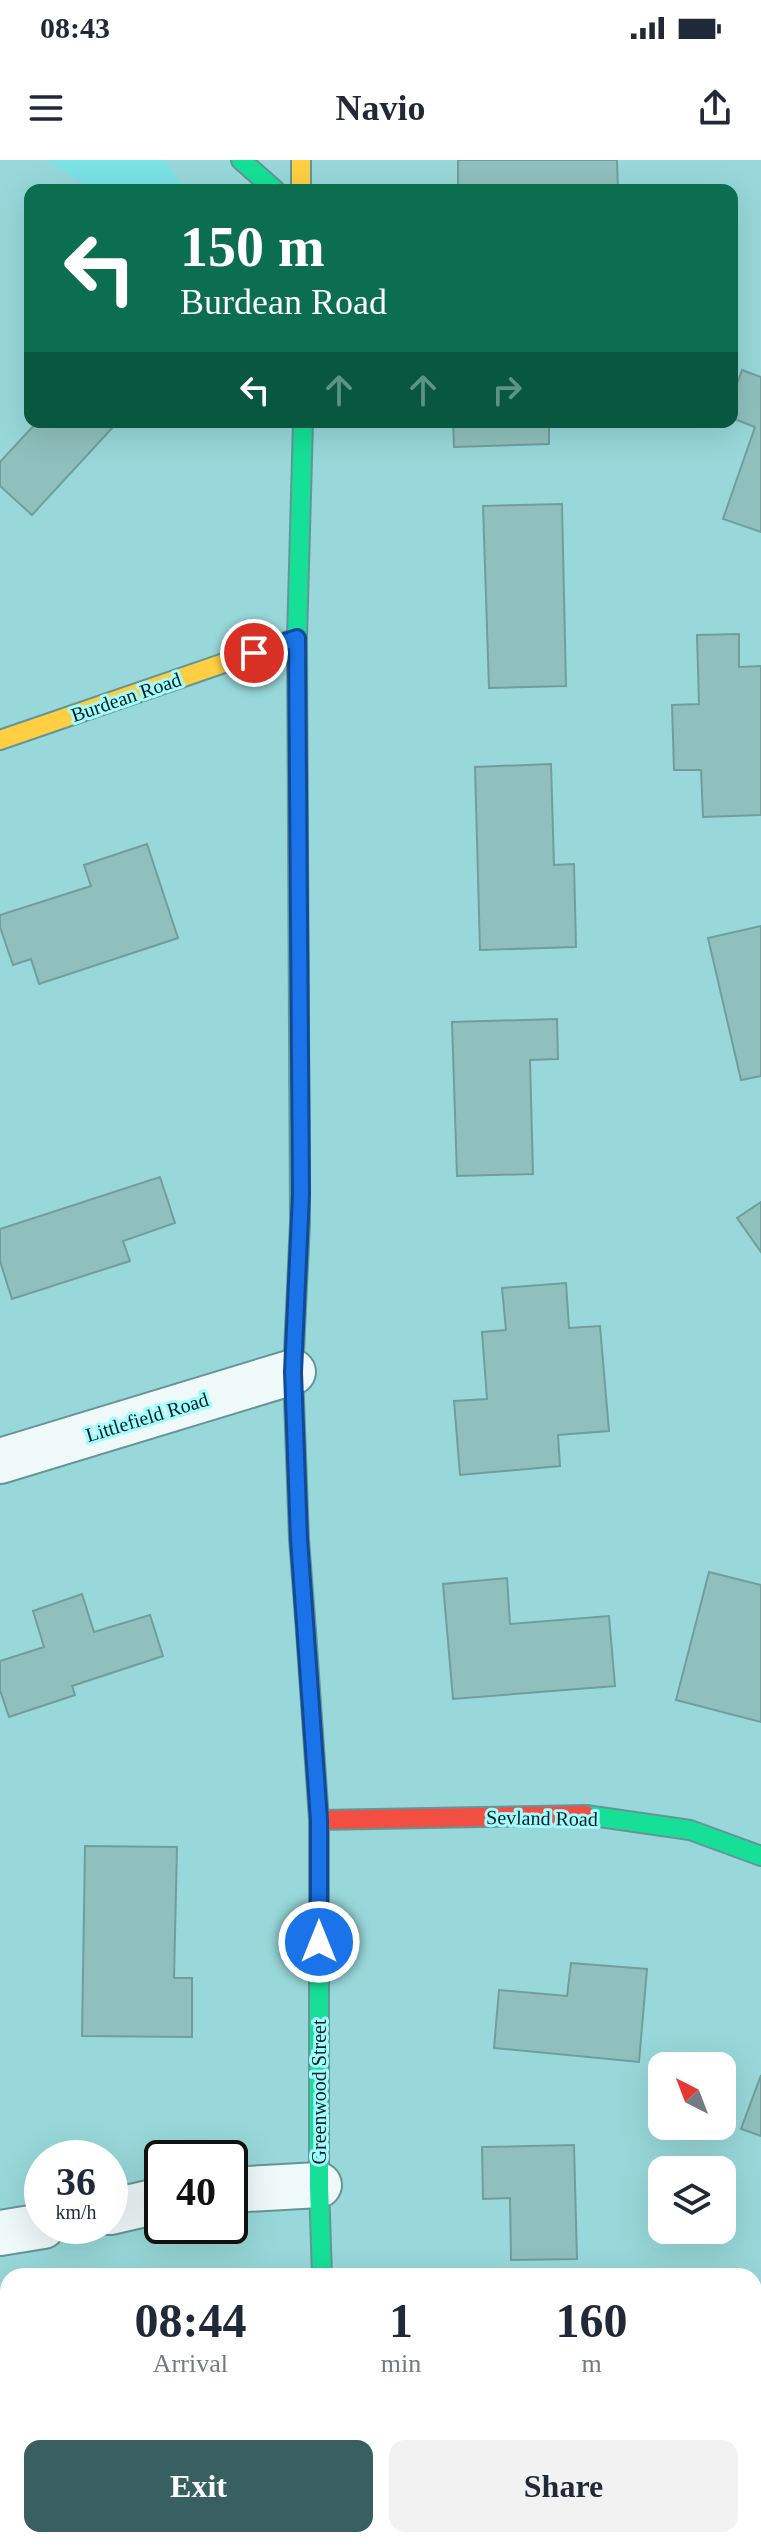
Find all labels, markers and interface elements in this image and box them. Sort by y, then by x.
text: 08:43 [40,11,110,44]
icon: menu [24,86,68,130]
icon: share [693,86,737,130]
text: Navio [336,88,426,128]
icon: left [48,216,152,320]
text: 150 m [180,216,325,278]
text: Burdean Road [180,282,387,322]
icon: left [233,368,277,412]
icon: ahead [317,368,361,412]
icon: ahead [401,368,445,412]
icon: right [485,368,529,412]
pin [220,619,288,687]
icon: arrive [232,631,276,675]
street label: Burdean Road [68,668,184,726]
street label: Littlefield Road [83,1388,211,1446]
street label: Sevland Road [486,1806,598,1830]
position arrow [277,1900,361,1984]
street label: Greenwood Street [308,2019,330,2164]
north arrow [648,2052,736,2140]
map controls [648,2052,736,2244]
speed limit sign: 40 [144,2140,248,2244]
button: layers [648,2156,736,2244]
text: 36 [56,2159,96,2204]
text: km/h [55,2201,97,2223]
text: 08:44 [134,2294,246,2347]
text: 1 [389,2294,413,2347]
text: 160 [556,2294,628,2347]
text: Arrival [153,2349,228,2378]
text: min [381,2349,421,2378]
text: m [581,2349,602,2378]
button: Exit [24,2440,373,2532]
button: Share [389,2440,738,2532]

